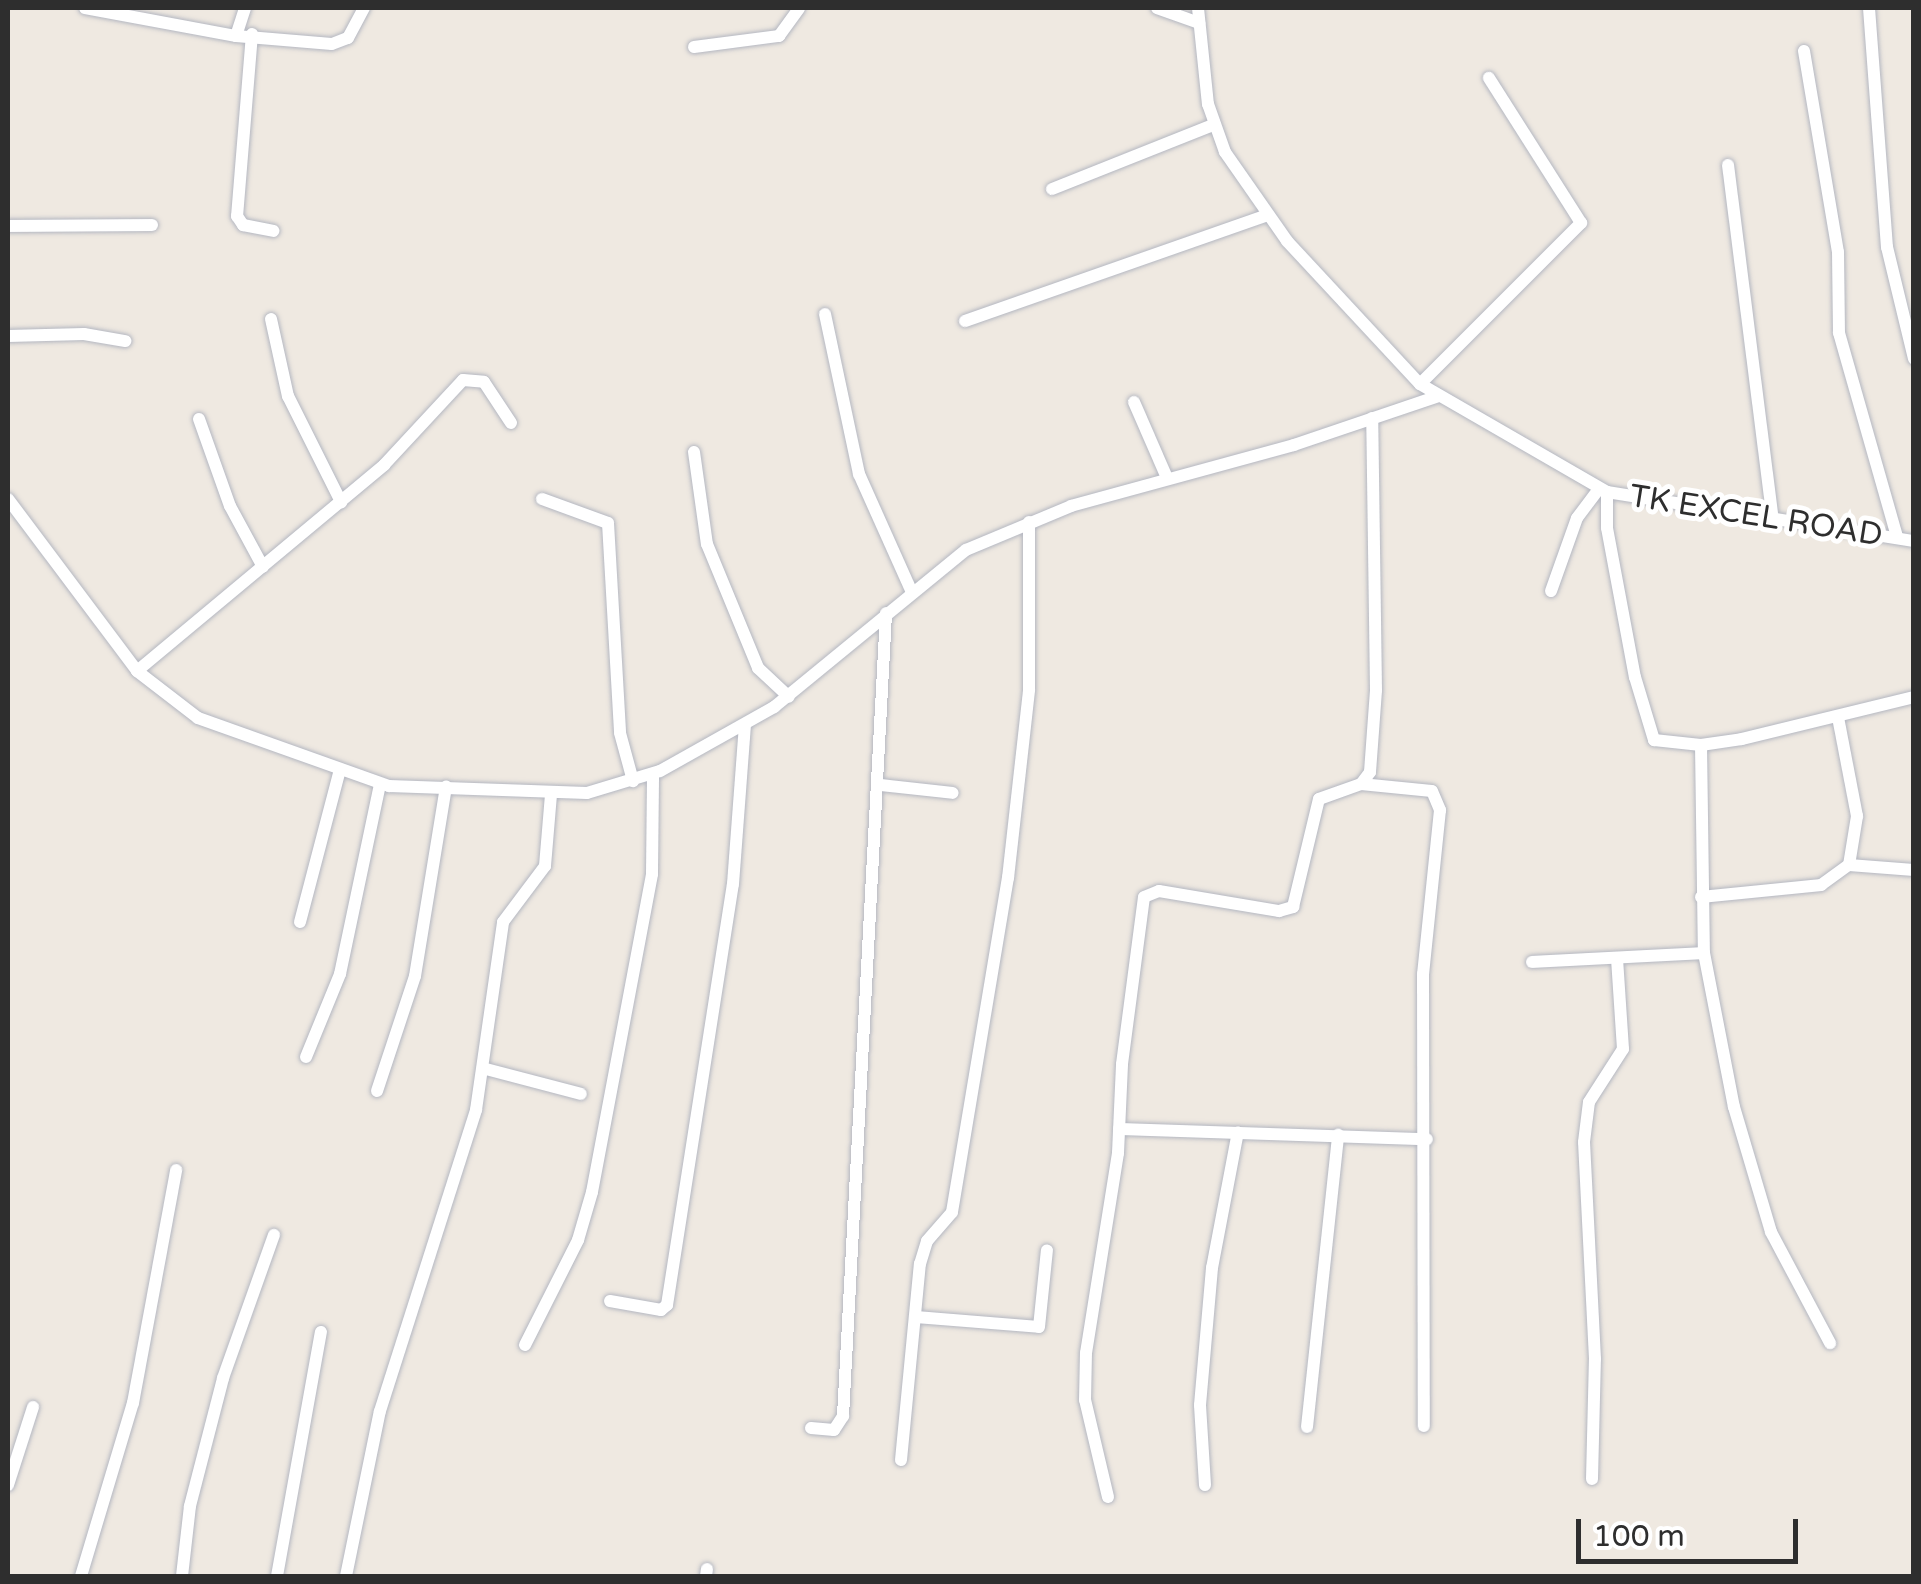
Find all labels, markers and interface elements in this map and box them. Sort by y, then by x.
street label: TK EXCEL ROAD [1627,477,1885,555]
scale bar [1581,1499,1804,1561]
text: 100 m [1593,1518,1685,1555]

